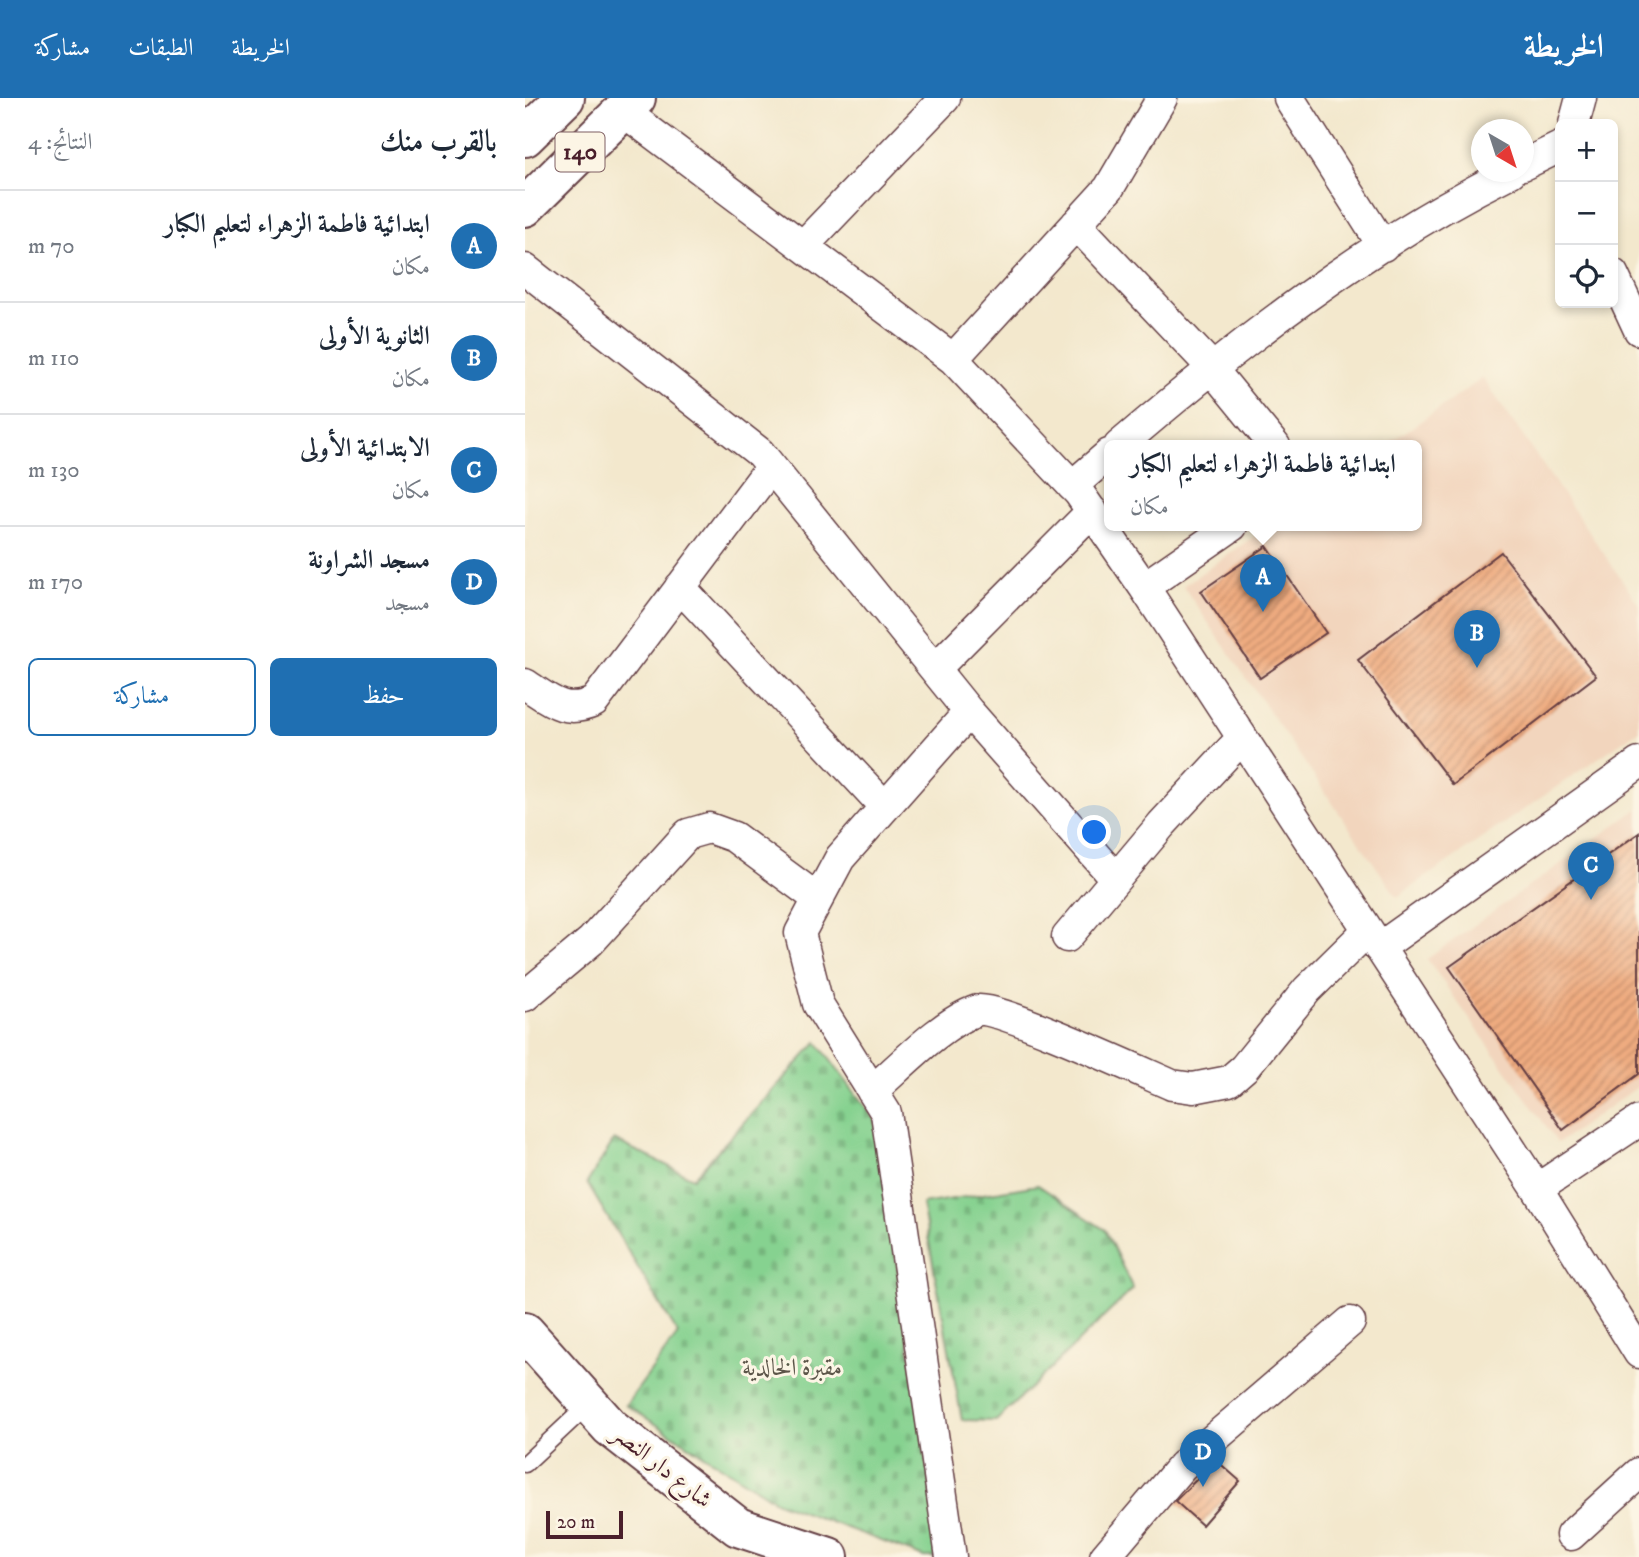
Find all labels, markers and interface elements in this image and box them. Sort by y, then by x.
text: الخريطة [1524,27,1604,68]
text: مشاركة [35,33,90,63]
text: الطبقات [128,33,194,63]
text: الخريطة [232,33,290,63]
north arrow [1471,119,1534,182]
map controls [1555,119,1618,308]
button: + [1555,119,1618,182]
text: بالقرب منك [380,124,497,161]
text: النتائج: 4 [28,128,93,157]
road number: 140 [555,132,605,172]
button: − [1555,182,1618,245]
text: ابتدائية فاطمة الزهراء لتعليم الكبار [164,208,430,241]
text: 70 m [28,232,75,261]
text: A [467,232,481,261]
button: locate [1555,245,1618,308]
text: مكان [391,253,430,282]
text: الثانوية الأولى [319,320,430,353]
text: 110 m [28,344,79,373]
text: B [467,344,481,373]
text: مكان [391,365,430,394]
text: الابتدائية الأولى [300,432,430,465]
popup [1104,440,1422,531]
text: ابتدائية فاطمة الزهراء لتعليم الكبار [1130,448,1396,481]
text: 130 m [28,456,80,485]
text: C [466,456,482,485]
text: مكان [391,477,430,506]
text: مكان [1130,493,1169,522]
text: مسجد الشراونة [308,544,430,577]
pin: A [1240,554,1286,612]
text: 170 m [28,568,83,597]
text: D [465,568,483,597]
text: مسجد [385,589,430,618]
pin: B [1454,610,1500,668]
button: مشاركة [28,658,256,736]
button: حفظ [270,658,497,736]
your location [1077,815,1111,849]
pin: C [1568,842,1614,900]
park label: مقبرة الخالدية [742,1353,842,1383]
street label: شارع دار النصر [601,1417,718,1518]
pin: D [1180,1429,1226,1487]
scale bar [546,1508,623,1540]
text: 20 m [557,1511,595,1534]

